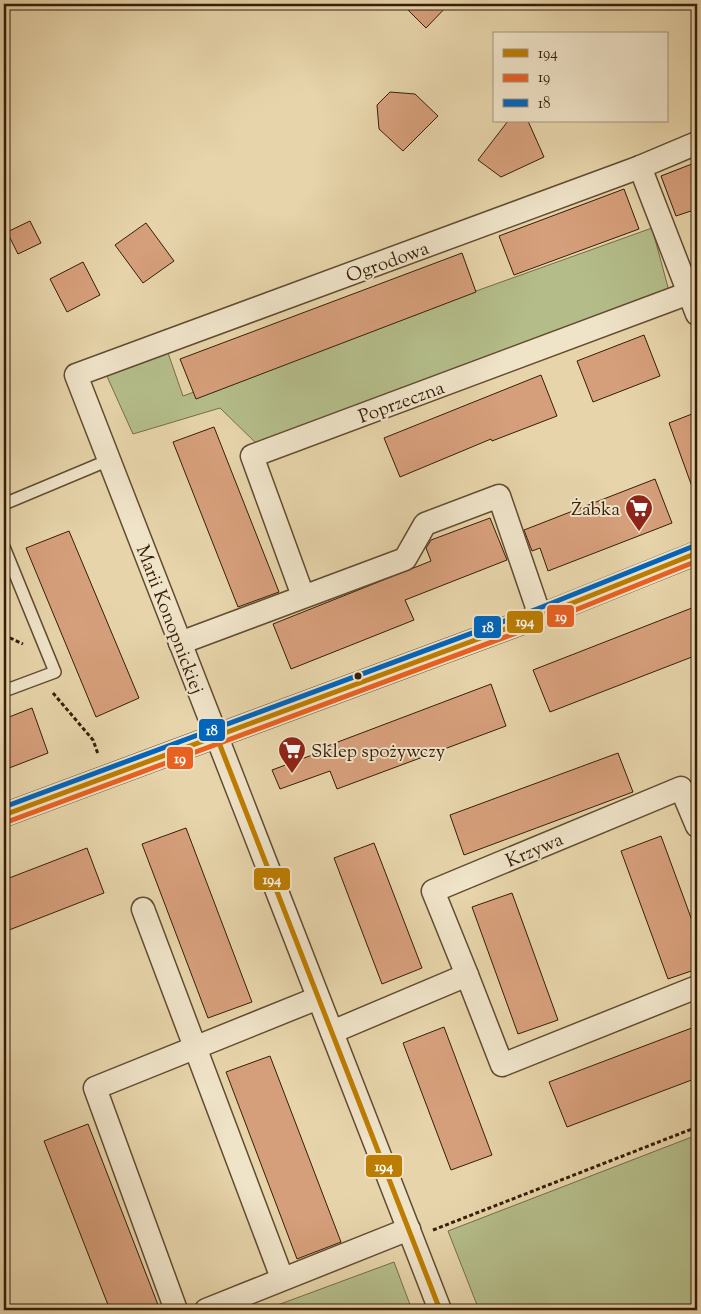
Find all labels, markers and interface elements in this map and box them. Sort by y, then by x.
legend [493,32,668,122]
text: 194 [538,44,558,65]
text: 19 [538,68,550,89]
text: 18 [538,94,551,115]
street label: Ogrodowa [343,236,433,291]
street label: Poprzeczna [355,375,449,431]
supermarket icon: Żabka [624,493,654,532]
place label: Żabka [571,497,620,524]
street label: Marii Konopnickiej [128,541,210,698]
line badge: 19 [546,604,575,628]
text: 19 [555,608,567,628]
line badge: 194 [506,610,544,634]
text: 194 [516,613,534,633]
line badge: 18 [473,615,502,639]
text: 18 [482,619,494,639]
unlabelled marker [353,671,363,681]
line badge: 18 [198,718,226,742]
text: 18 [206,722,218,742]
supermarket icon: Sklep spożywczy [277,735,307,774]
place label: Sklep spożywczy [311,739,446,766]
line badge: 19 [166,746,194,770]
text: 19 [174,750,186,770]
street label: Krzywa [502,827,568,875]
line badge: 194 [253,867,291,891]
text: 194 [263,871,281,891]
line badge: 194 [365,1154,403,1178]
text: 194 [375,1158,393,1178]

